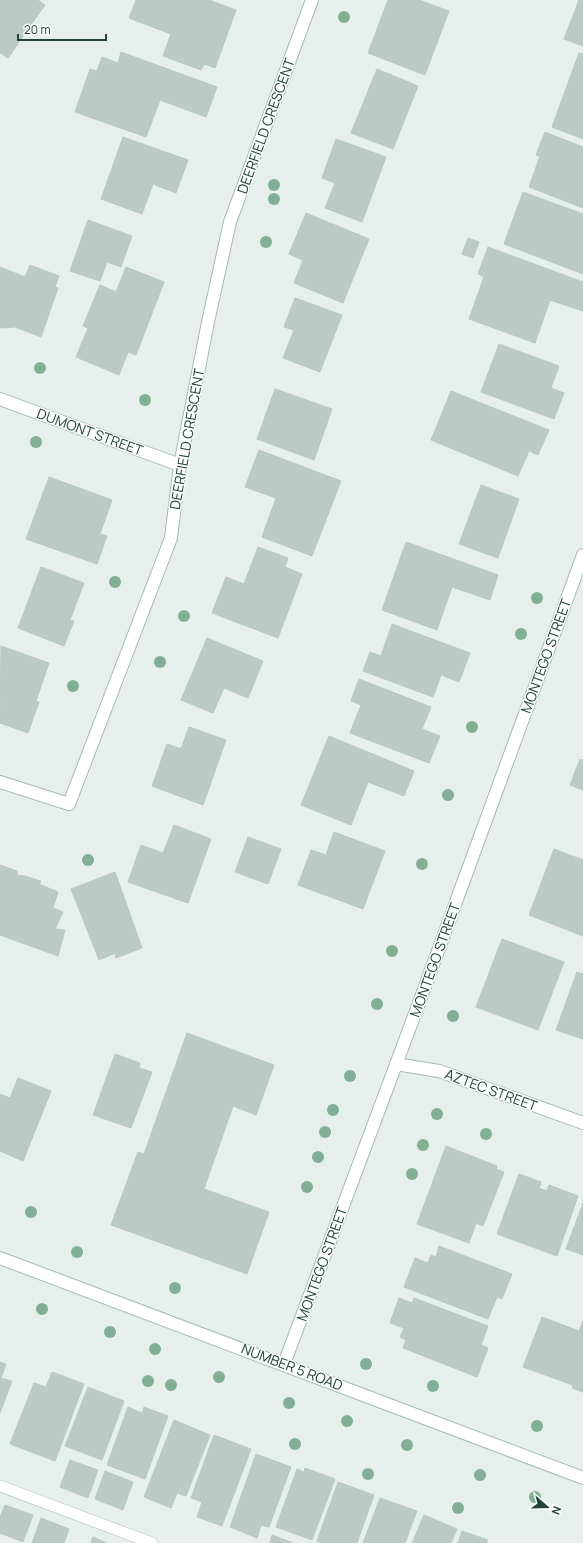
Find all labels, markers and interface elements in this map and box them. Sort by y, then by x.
scale bar [18,16,106,42]
text: 20 m [24,21,51,38]
street label: DEERFIELD CRESCENT [232,55,299,196]
street label: DEERFIELD CRESCENT [165,366,208,511]
street label: DUMONT STREET [35,404,146,460]
street label: MONTEGO STREET [516,595,575,716]
street label: MONTEGO STREET [405,899,464,1020]
street label: AZTEC STREET [442,1064,541,1115]
street label: MONTEGO STREET [292,1203,351,1324]
street label: NUMBER 5 ROAD [239,1338,346,1395]
north arrow [527,1487,567,1527]
text: N [548,1504,565,1517]

